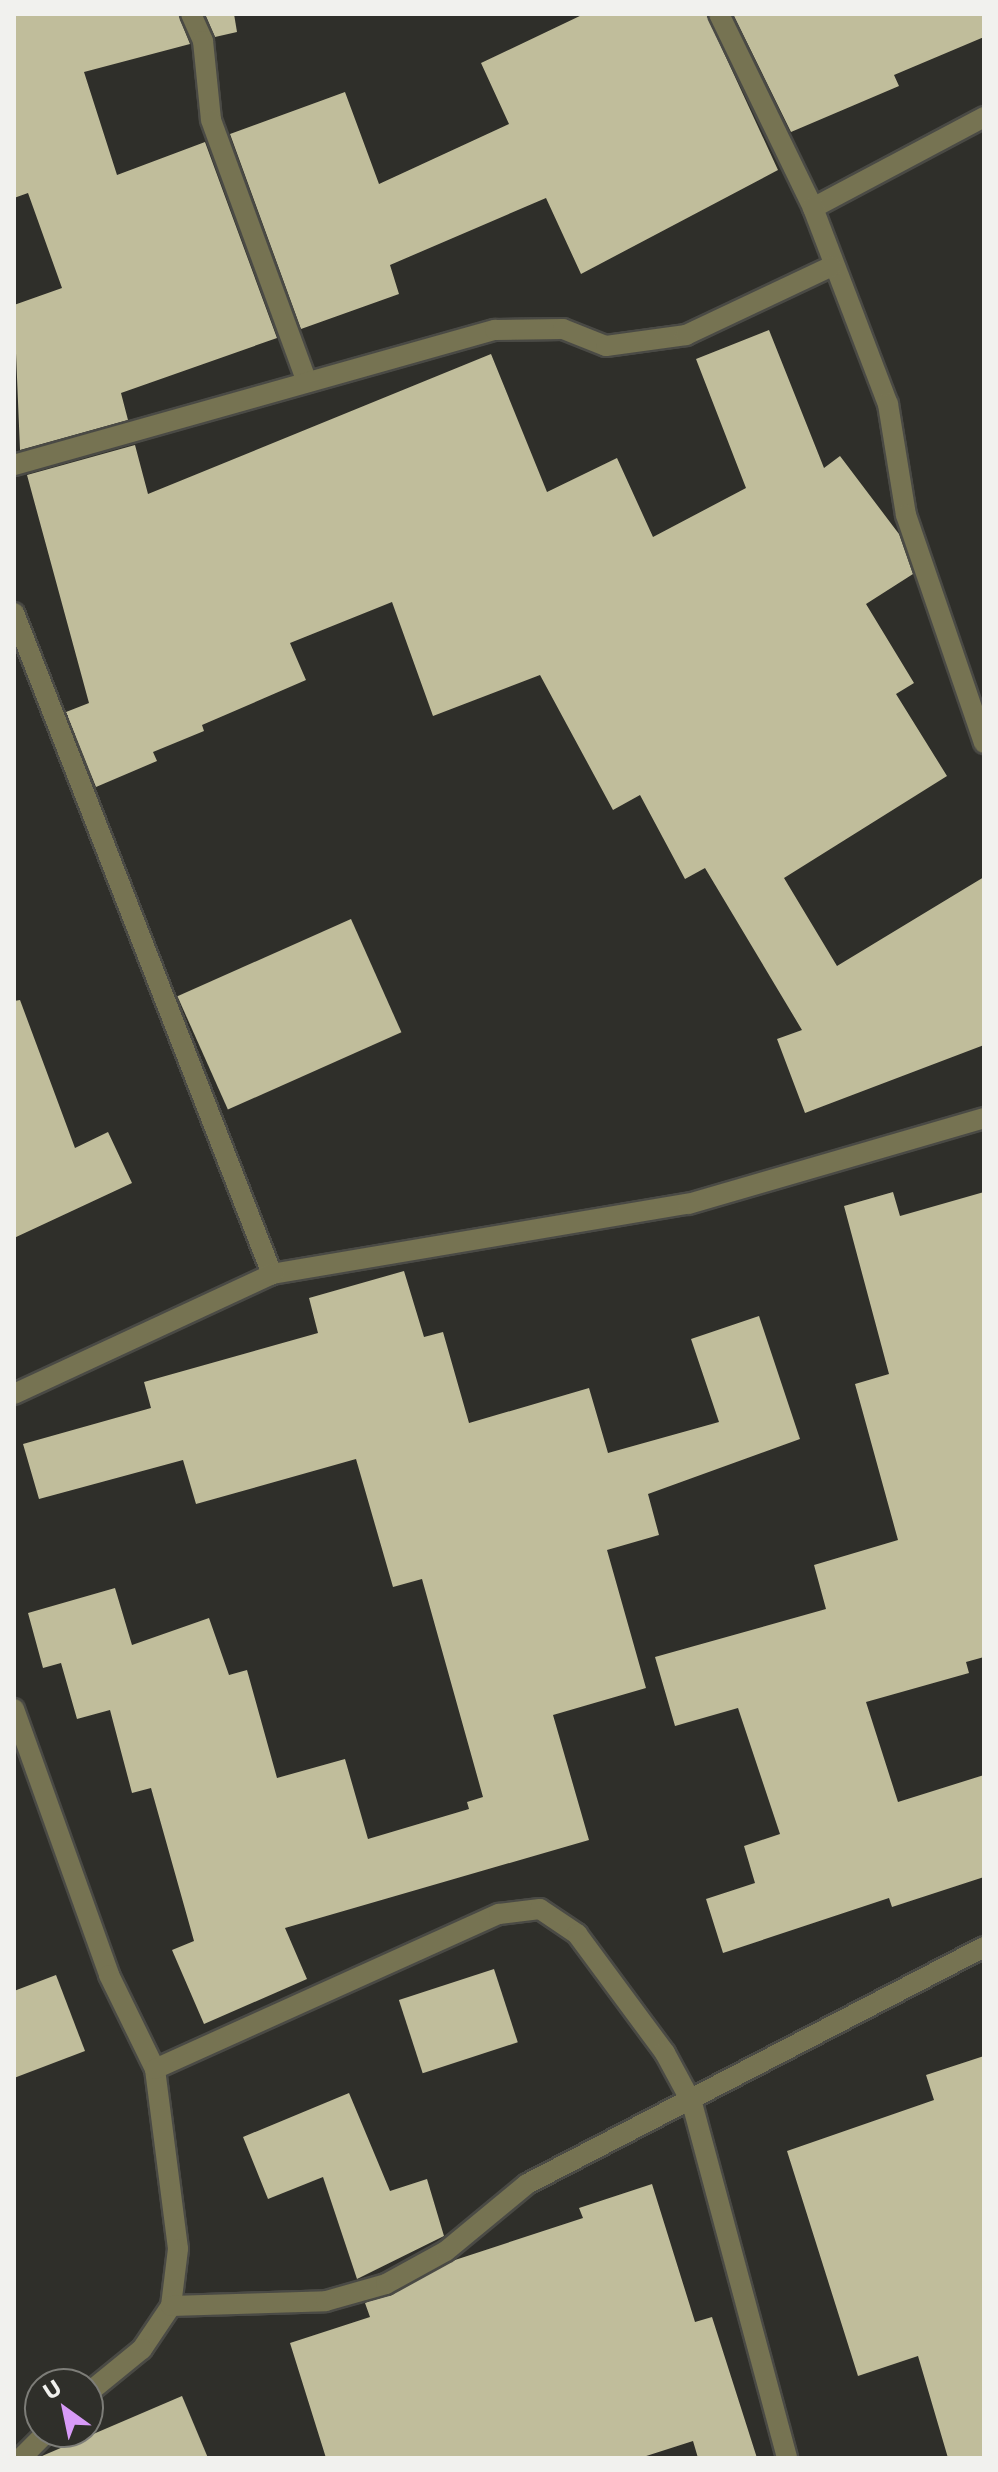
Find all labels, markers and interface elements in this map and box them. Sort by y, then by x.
north arrow [24,2368,104,2448]
text: U [38,2373,66,2405]

